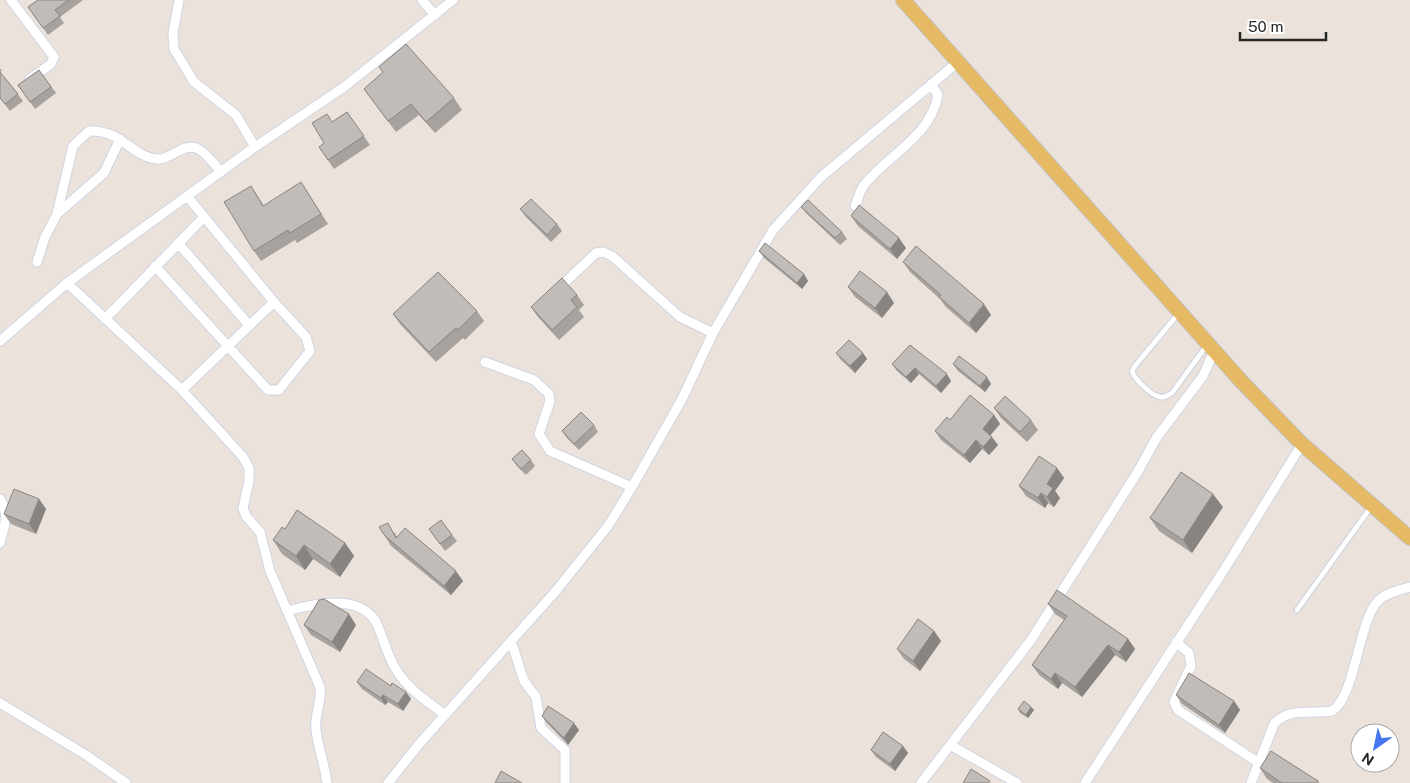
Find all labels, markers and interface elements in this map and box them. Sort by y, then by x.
scale bar [1240,10,1326,42]
text: 50 m [1248,18,1283,35]
north arrow [1350,723,1400,773]
text: N [1359,749,1377,769]

